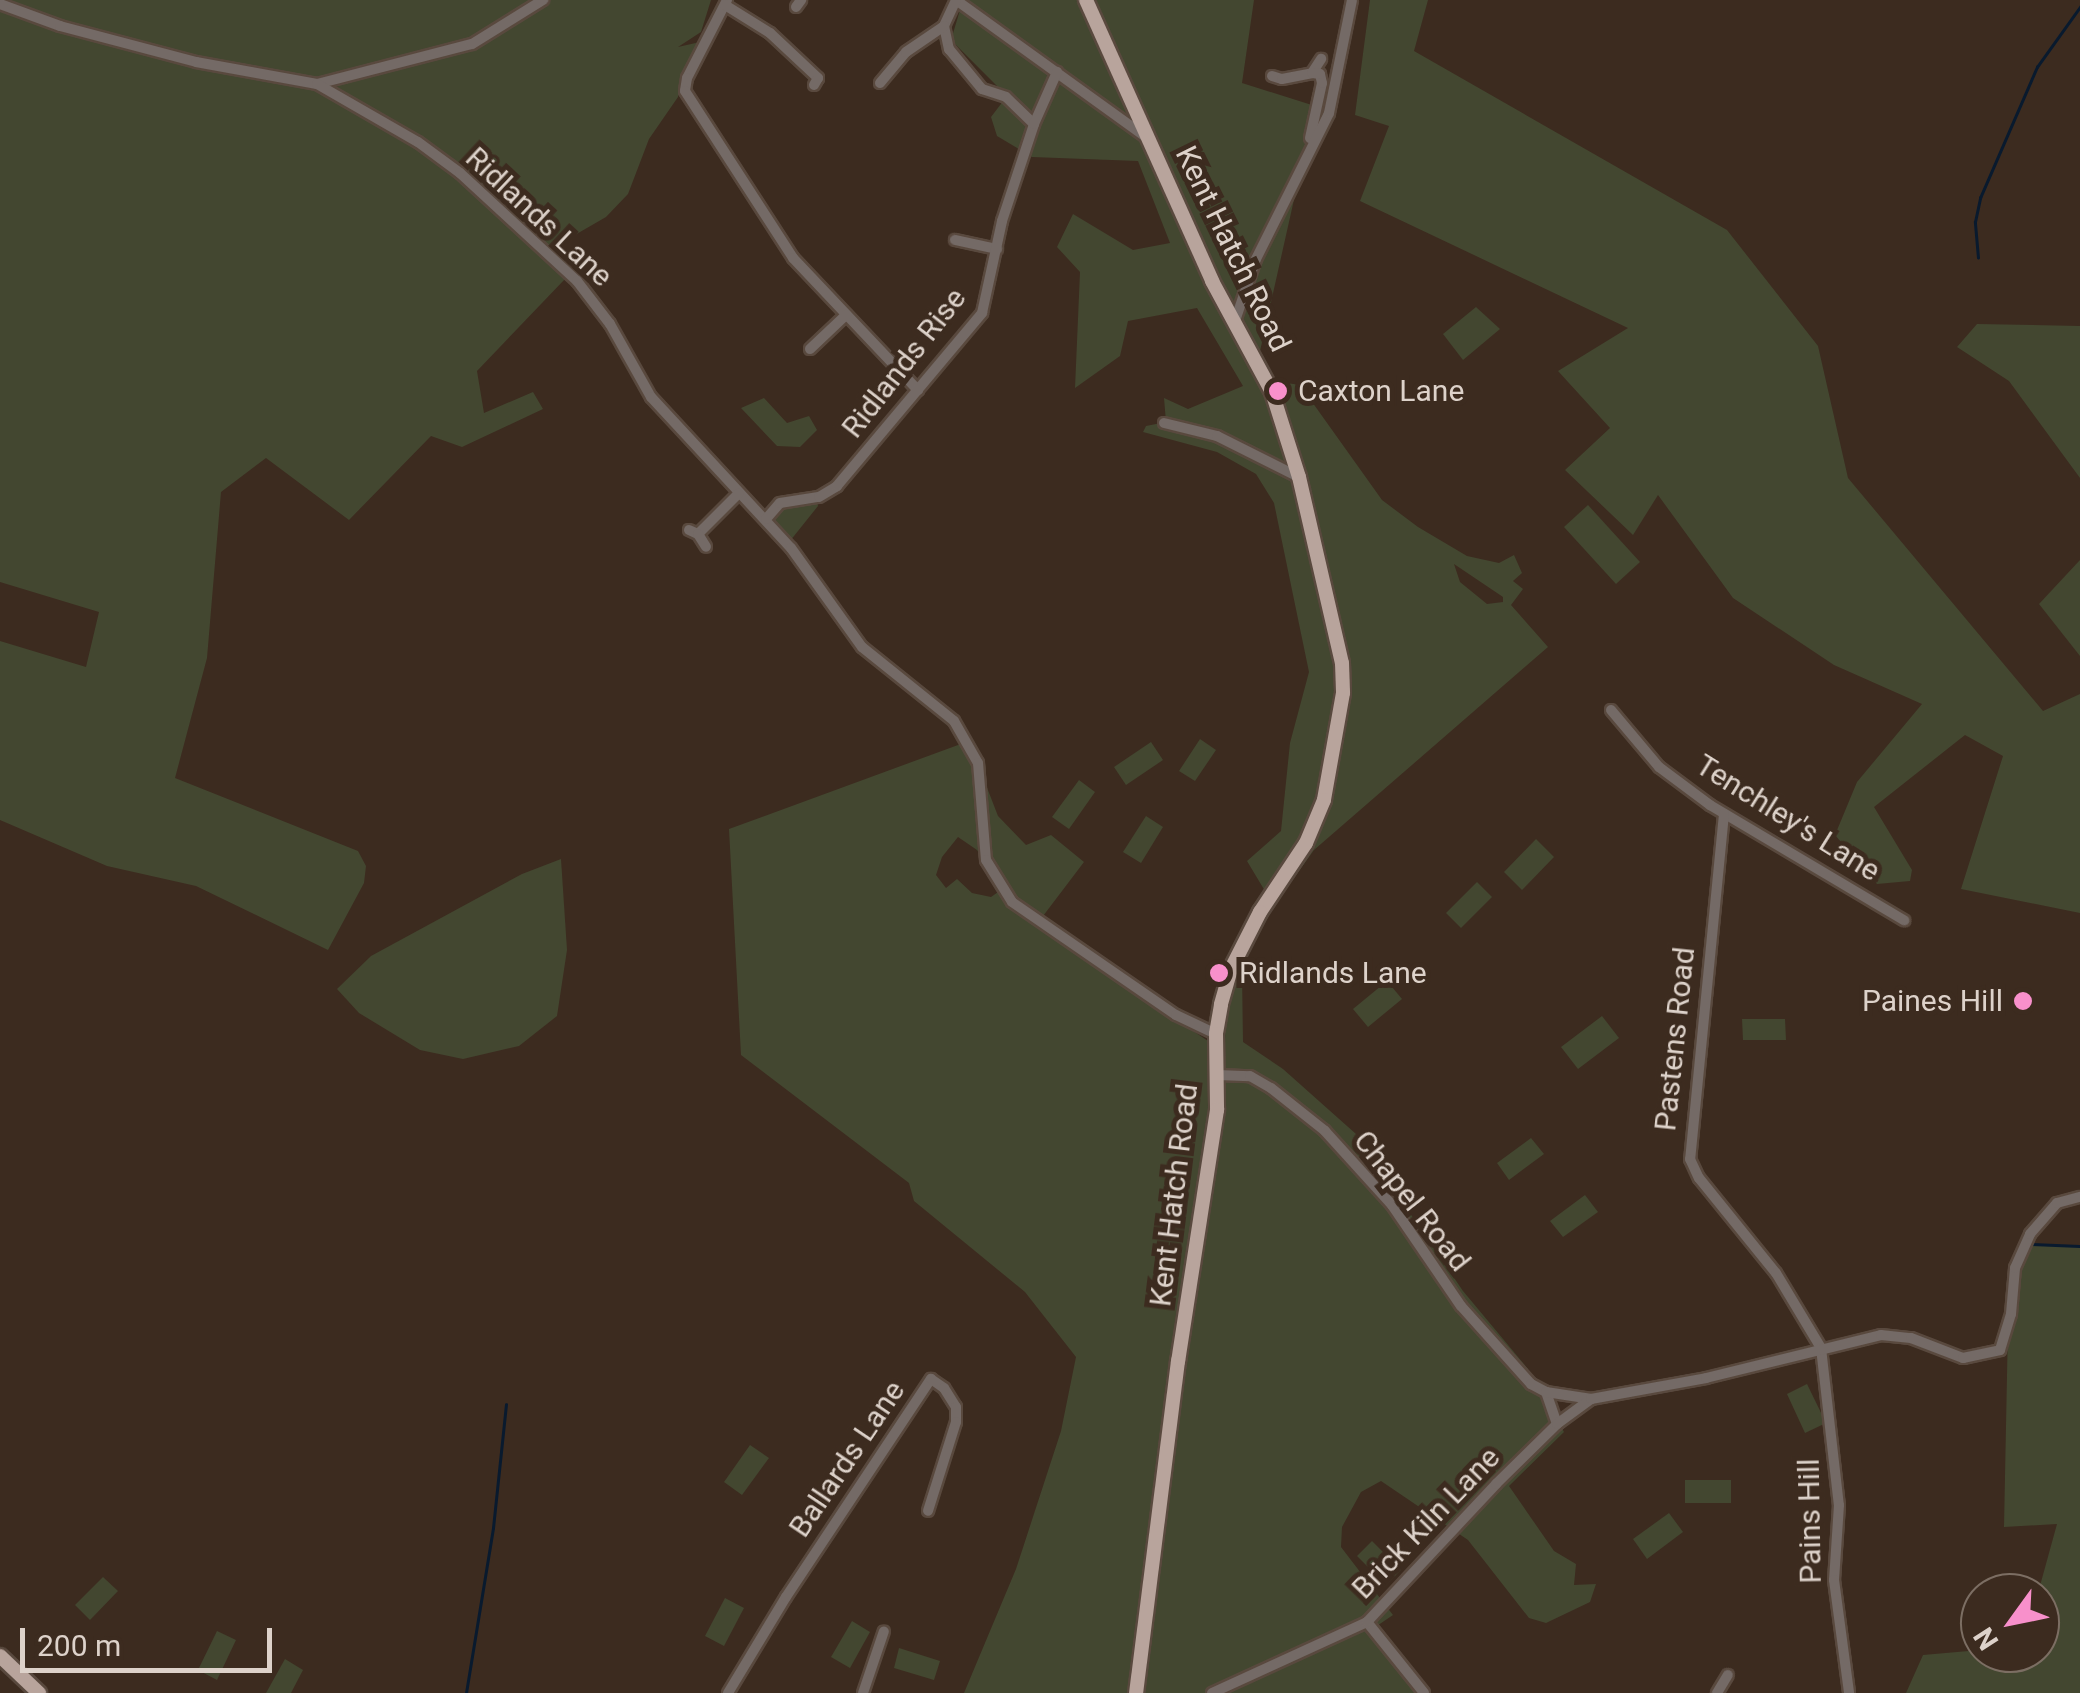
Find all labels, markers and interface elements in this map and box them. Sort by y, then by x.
street label: Ridlands Lane [458,140,620,294]
street label: Kent Hatch Road [1168,140,1298,358]
street label: Ridlands Rise [834,281,974,445]
place label: Caxton Lane [1298,373,1464,409]
marker: Caxton Lane [1267,380,1289,402]
street label: Tenchley's Lane [1689,747,1887,889]
street label: Pastens Road [1647,945,1703,1133]
place label: Ridlands Lane [1239,955,1427,991]
marker: Ridlands Lane [1208,962,1230,984]
place label: Paines Hill [1862,983,2003,1019]
marker: Paines Hill [2012,990,2034,1012]
street label: Kent Hatch Road [1142,1082,1206,1308]
street label: Chapel Road [1346,1123,1478,1279]
street label: Ballards Lane [782,1374,912,1544]
street label: Brick Kiln Lane [1345,1440,1507,1606]
street label: Pains Hill [1791,1458,1829,1584]
north arrow [1960,1573,2060,1673]
scale bar [25,1608,278,1670]
text: N [1967,1621,2005,1656]
text: 200 m [37,1628,121,1663]

